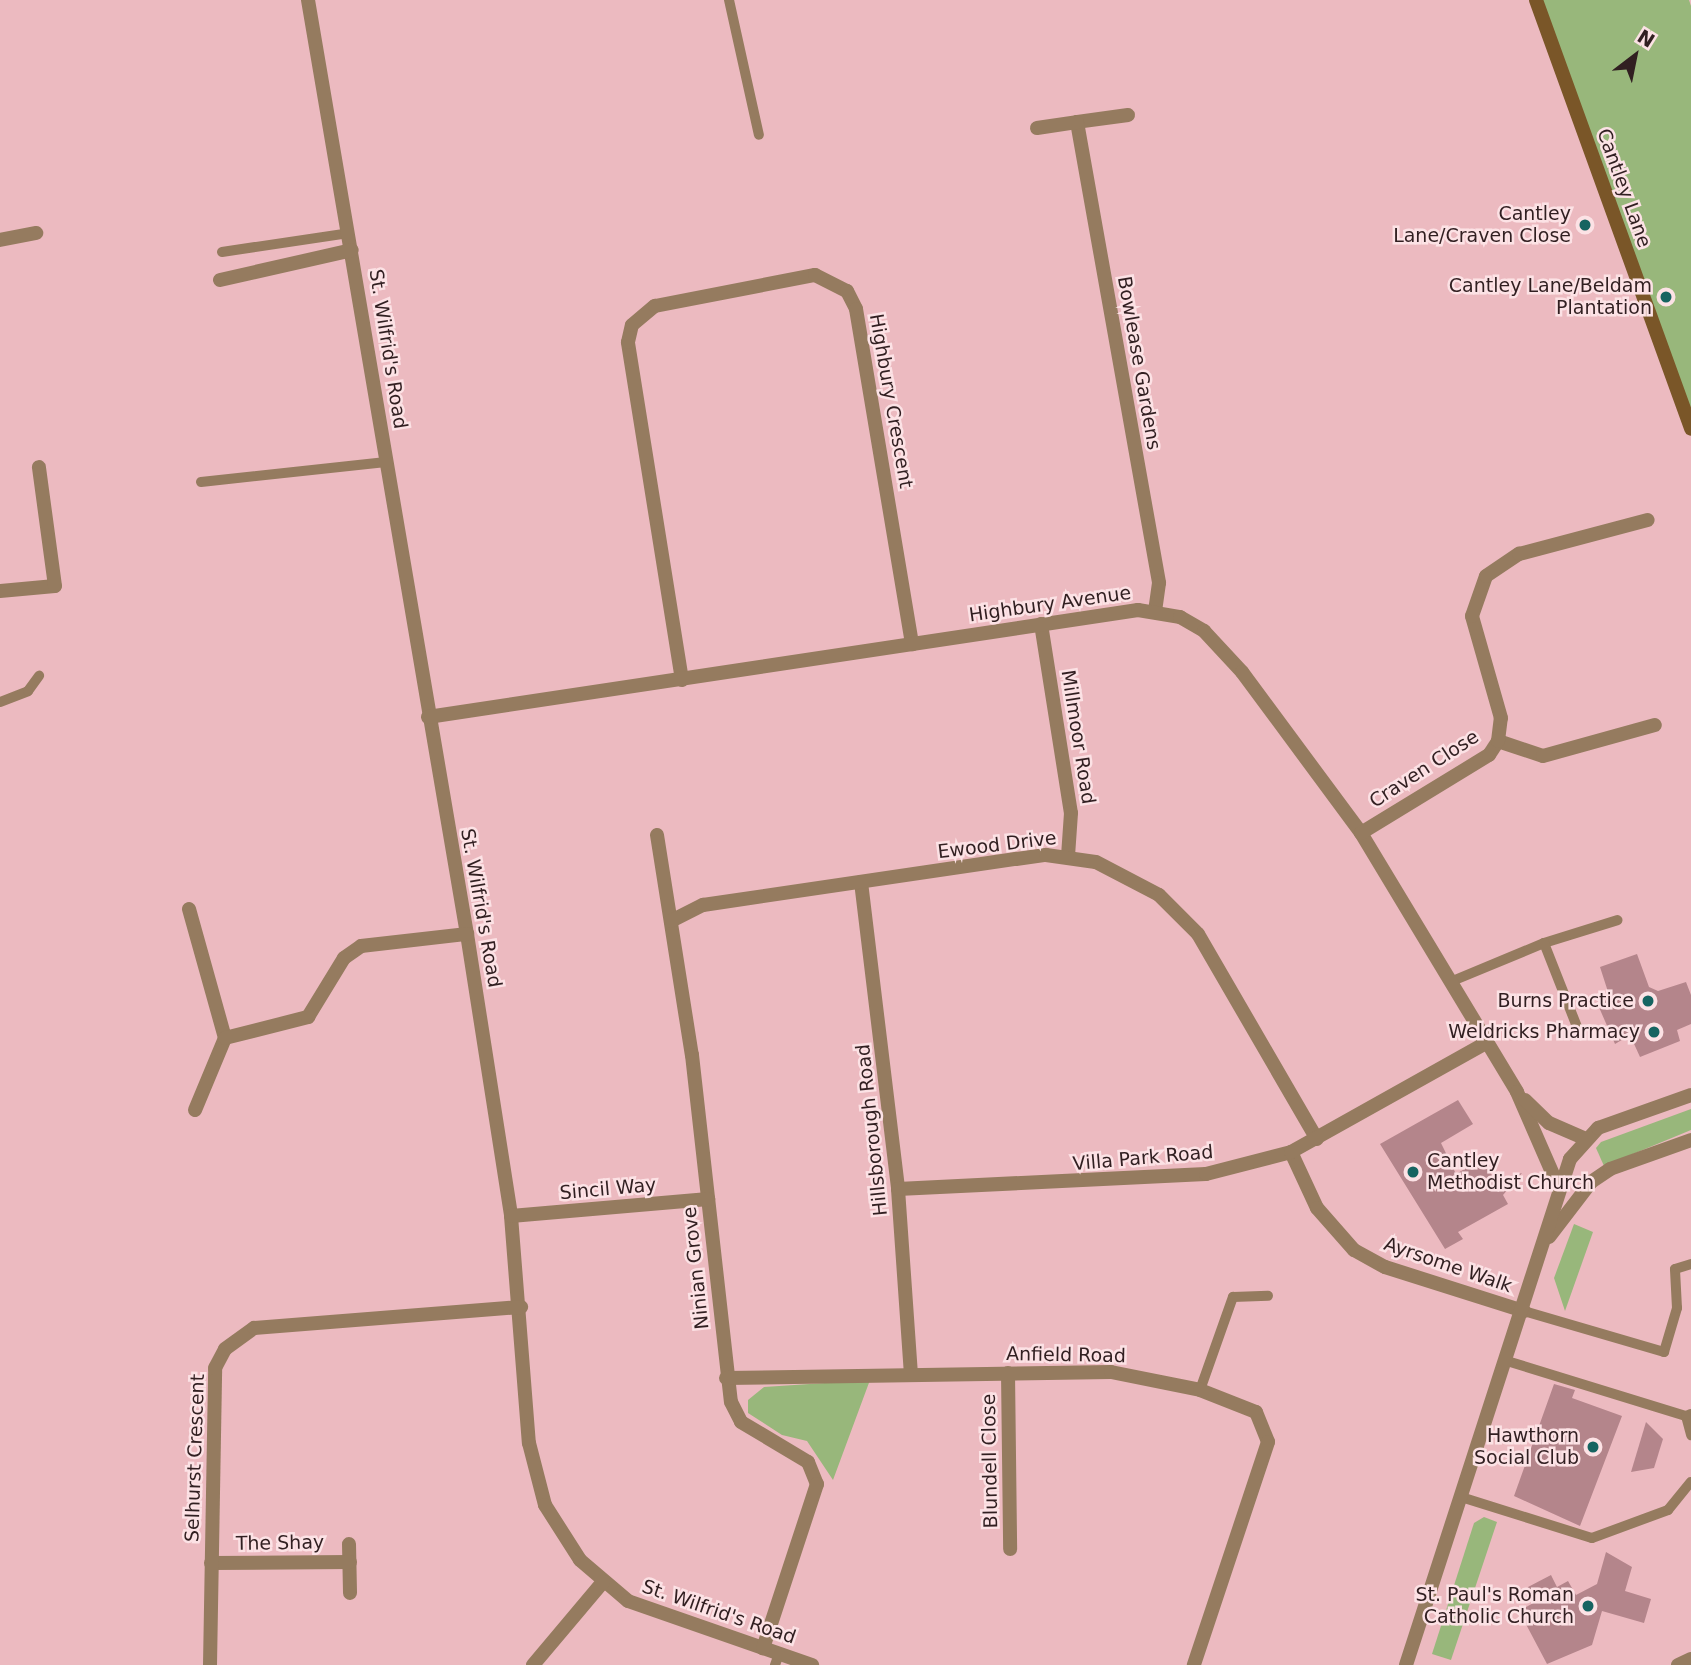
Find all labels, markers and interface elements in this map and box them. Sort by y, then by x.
north arrow [1600,21,1670,91]
text: N [1634,25,1659,52]
street label: Cantley Lane [1592,126,1656,250]
place label: Cantley Lane/Craven Close [1393,203,1571,247]
marker: Cantley Lane/Craven Close [1577,217,1593,233]
street label: St. Wilfrid's Road [364,268,412,430]
street label: Bowlease Gardens [1112,274,1166,452]
place label: Cantley Lane/Beldam Plantation [1449,275,1652,319]
marker: Cantley Lane/Beldam Plantation [1658,289,1674,305]
street label: Highbury Crescent [864,312,918,490]
street label: Highbury Avenue [967,581,1133,627]
street label: Millmoor Road [1056,668,1100,806]
street label: Craven Close [1365,725,1483,813]
street label: Ewood Drive [936,826,1058,864]
street label: St. Wilfrid's Road [456,827,506,989]
place label: Burns Practice [1498,990,1634,1012]
marker: Burns Practice [1640,993,1656,1009]
place label: Weldricks Pharmacy [1448,1021,1640,1043]
marker: Weldricks Pharmacy [1646,1024,1662,1040]
street label: Hillsborough Road [852,1043,892,1217]
street label: Villa Park Road [1072,1141,1214,1175]
place label: Cantley Methodist Church [1427,1150,1594,1194]
marker: Cantley Methodist Church [1405,1164,1421,1180]
street label: Sincil Way [559,1173,657,1205]
street label: Ninian Grove [678,1206,714,1330]
street label: Ayrsome Walk [1381,1232,1515,1298]
street label: Anfield Road [1006,1343,1126,1367]
street label: Selhurst Crescent [181,1374,209,1542]
street label: Blundell Close [977,1394,1003,1528]
place label: Hawthorn Social Club [1474,1425,1579,1469]
marker: Hawthorn Social Club [1585,1439,1601,1455]
street label: The Shay [236,1531,324,1555]
street label: St. Wilfrid's Road [639,1575,799,1649]
place label: St. Paul's Roman Catholic Church [1416,1584,1574,1628]
marker: St. Paul's Roman Catholic Church [1580,1598,1596,1614]

